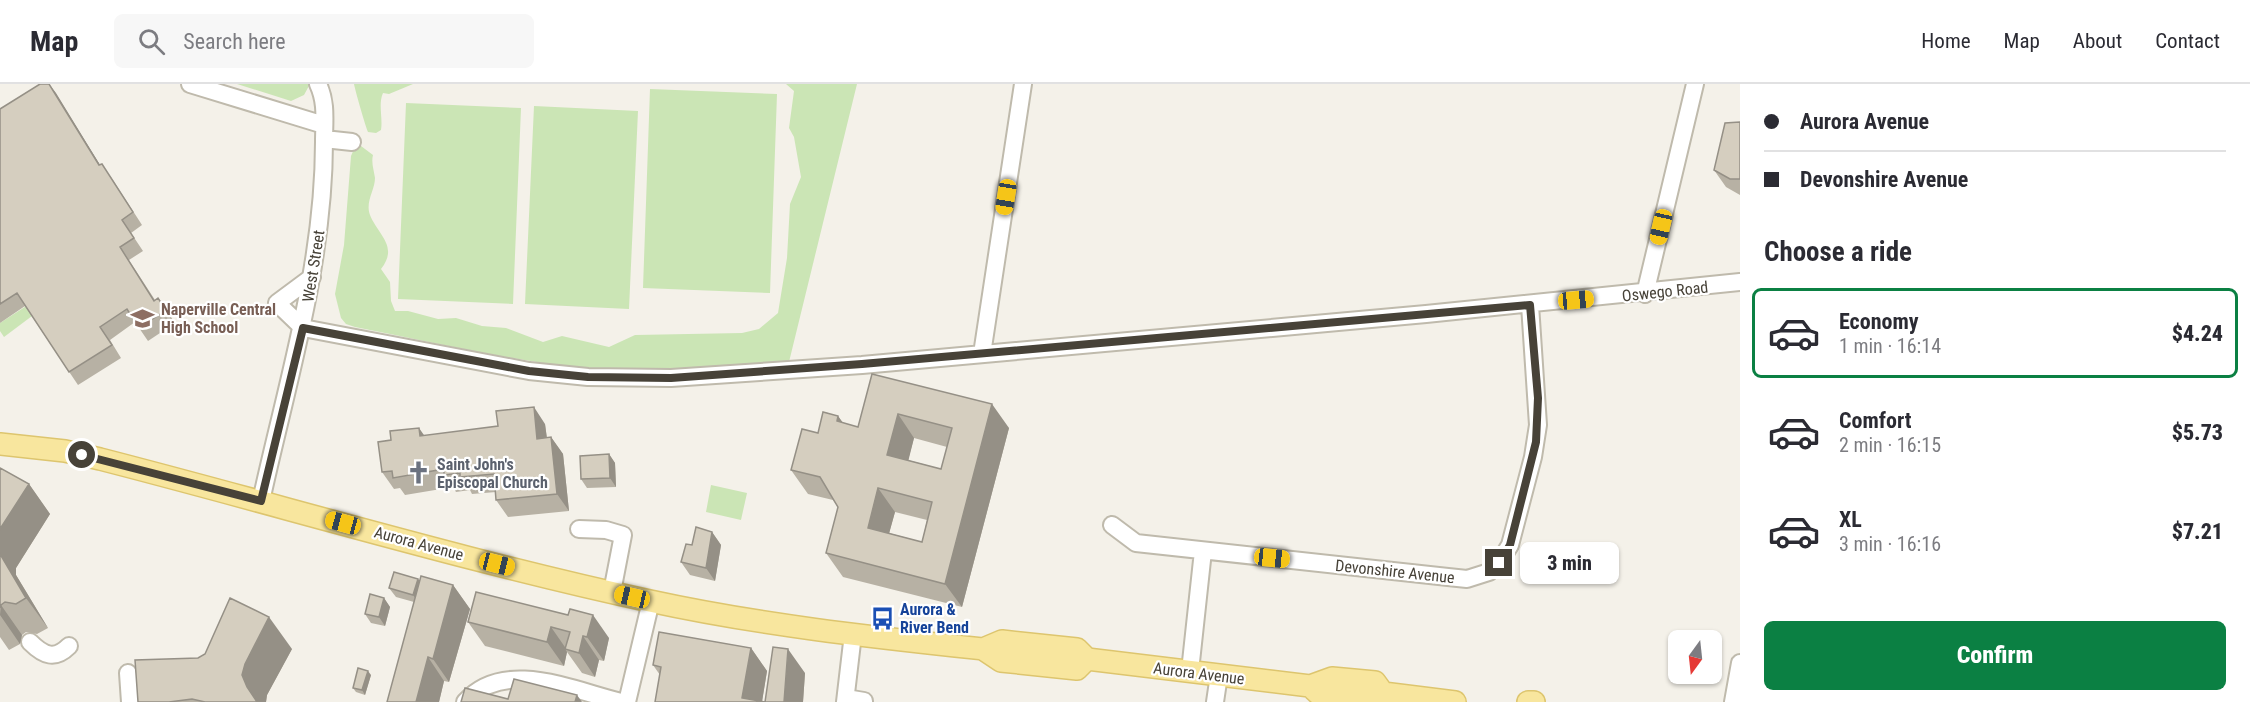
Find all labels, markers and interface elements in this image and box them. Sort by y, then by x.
search box [114,14,534,68]
text: Map [30,25,78,58]
icon: search [135,25,168,58]
text: Search here [183,29,286,54]
text: Home [1921,29,1971,53]
text: Map [2004,29,2040,53]
text: About [2073,29,2122,53]
text: Contact [2155,29,2220,53]
text: Aurora Avenue [1800,109,1929,134]
text: Devonshire Avenue [1800,167,1968,192]
car [994,178,1018,216]
car [1648,207,1674,247]
street label: West Street [298,228,329,303]
text: Choose a ride [1764,236,1912,268]
street label: Oswego Road [1621,278,1709,305]
car [1557,289,1595,311]
place label: Naperville Central High School [161,300,276,337]
school or university icon: Naperville Central High School [130,305,156,331]
icon: car [1767,306,1821,360]
text: Economy [1839,309,1919,334]
text: $4.24 [2172,321,2223,346]
text: 1 min · 16:14 [1839,334,1941,358]
icon: car [1767,405,1821,459]
text: Comfort [1839,408,1912,433]
text: $5.73 [2172,420,2223,445]
text: 2 min · 16:15 [1839,433,1941,457]
route start [68,441,95,468]
place label: Saint John's Episcopal Church [437,455,548,492]
church icon: Saint John's Episcopal Church [406,460,432,486]
icon: car [1767,504,1821,558]
text: XL [1839,507,1862,532]
car [323,510,363,536]
text: $7.21 [2172,519,2223,544]
street label: Aurora Avenue [372,522,466,565]
text: 3 min · 16:16 [1839,532,1941,556]
callout: 3 min [1520,542,1619,584]
car [1253,547,1291,569]
route end [1485,549,1512,576]
car [477,551,517,577]
text: 3 min [1547,551,1592,575]
street label: Devonshire Avenue [1334,556,1455,587]
car [612,584,652,610]
place label: Aurora & River Bend [900,600,969,637]
bus stop icon: Aurora & River Bend [869,605,895,631]
button: Confirm [1764,621,2226,690]
north arrow [1668,630,1722,684]
map controls [1668,630,1722,684]
street label: Aurora Avenue [1152,658,1246,689]

